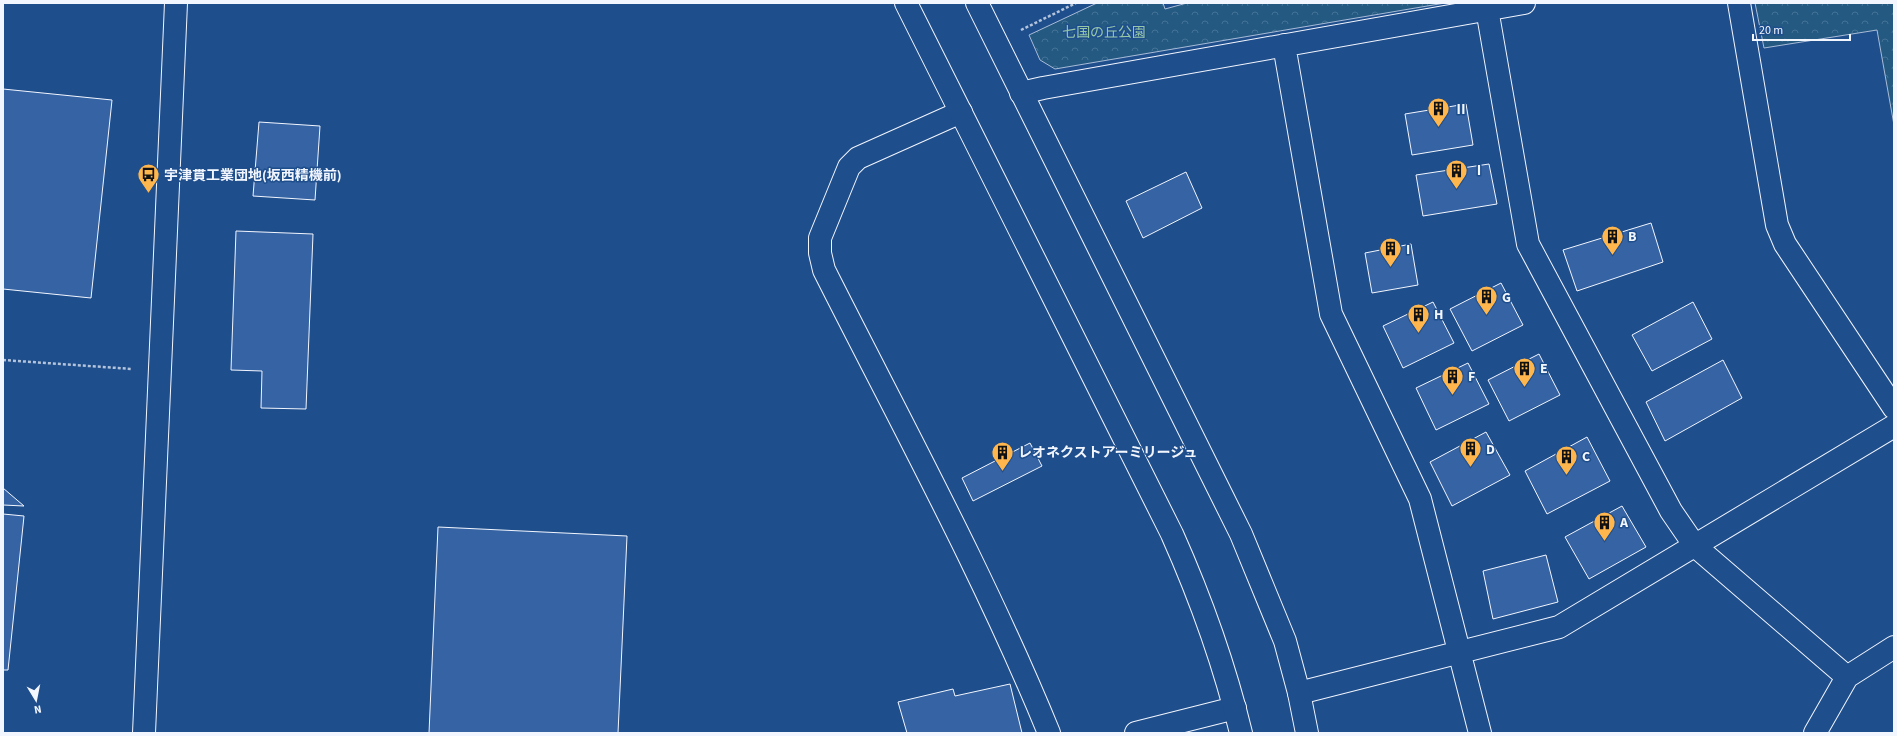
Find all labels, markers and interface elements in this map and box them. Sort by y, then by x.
scale bar [1753,16,1850,42]
text: 20 m [1759,22,1783,39]
park label: 七国の丘公園 [1062,23,1146,43]
building icon: Ⅱ [1426,96,1452,129]
place label: Ⅱ [1454,100,1468,120]
building icon: Ⅰ [1443,157,1469,190]
place label: Ⅰ [1472,161,1486,181]
bus stop icon: 宇津貫工業団地(坂西精機前) [136,162,162,195]
place label: 宇津貫工業団地(坂西精機前) [164,166,342,186]
building icon: B [1600,223,1626,256]
place label: B [1628,227,1637,247]
building icon: I [1378,236,1404,269]
place label: I [1406,240,1410,260]
building icon: G [1473,284,1499,317]
place label: G [1502,288,1511,308]
building icon: H [1405,301,1431,334]
place label: H [1434,305,1443,325]
building icon: E [1511,355,1537,388]
place label: E [1540,359,1548,379]
building icon: F [1439,363,1465,396]
place label: F [1468,367,1475,387]
building icon: D [1457,436,1483,469]
building icon: レオネクストアーミリージュ [989,439,1015,472]
place label: D [1486,440,1495,460]
place label: レオネクストアーミリージュ [1018,443,1197,463]
building icon: C [1554,443,1580,476]
place label: C [1582,447,1590,467]
building icon: A [1592,509,1618,542]
place label: A [1619,513,1629,533]
north arrow [16,680,56,720]
text: N [33,701,43,717]

